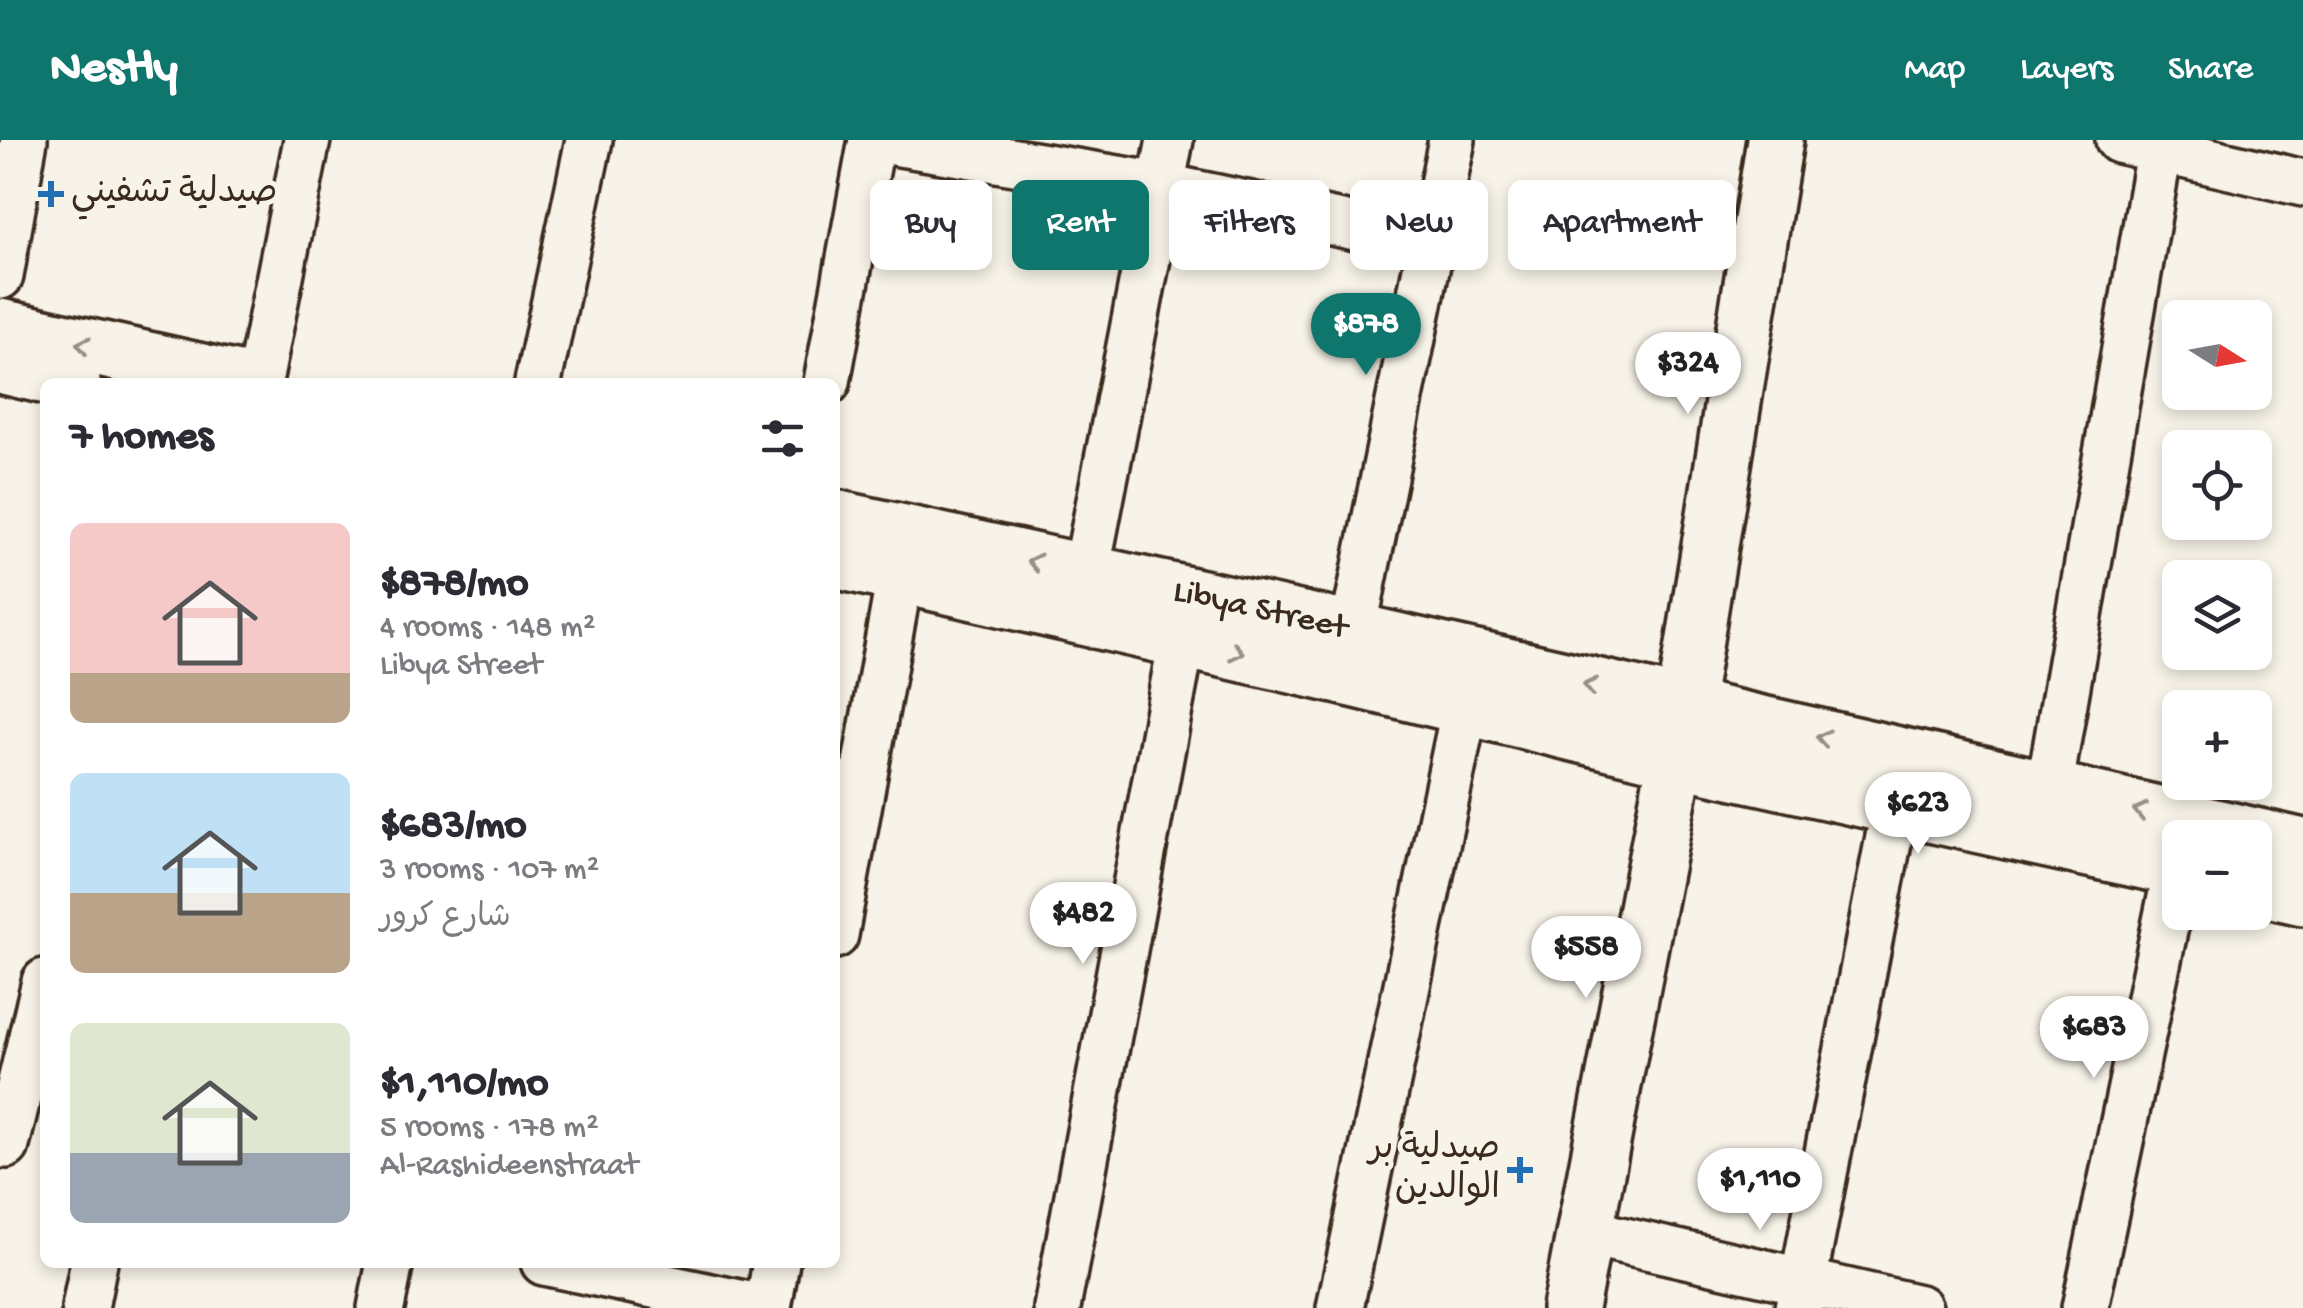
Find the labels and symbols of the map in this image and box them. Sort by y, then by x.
place label: صيدلية تشفيني [71,174,277,220]
marker: صيدلية تشفيني [40,183,62,205]
pin: $878 [1307,293,1425,378]
north arrow [2162,300,2272,410]
pin: $324 [1629,332,1747,417]
one-way arrow [75,335,92,356]
one-way arrow [1025,552,1042,573]
street label: Libya Street [1169,572,1354,650]
one-way arrow [1228,640,1245,661]
one-way arrow [1582,677,1599,698]
one-way arrow [1815,729,1832,750]
pin: $623 [1859,772,1977,857]
one-way arrow [2131,802,2148,823]
pin: $482 [1024,882,1142,967]
pin: $558 [1527,916,1645,1001]
pin: $683 [2035,996,2153,1081]
place label: صيدلية بر الوالدين [1366,1130,1500,1211]
pin: $1,110 [1679,1148,1841,1233]
marker: صيدلية بر الوالدين [1509,1159,1531,1181]

